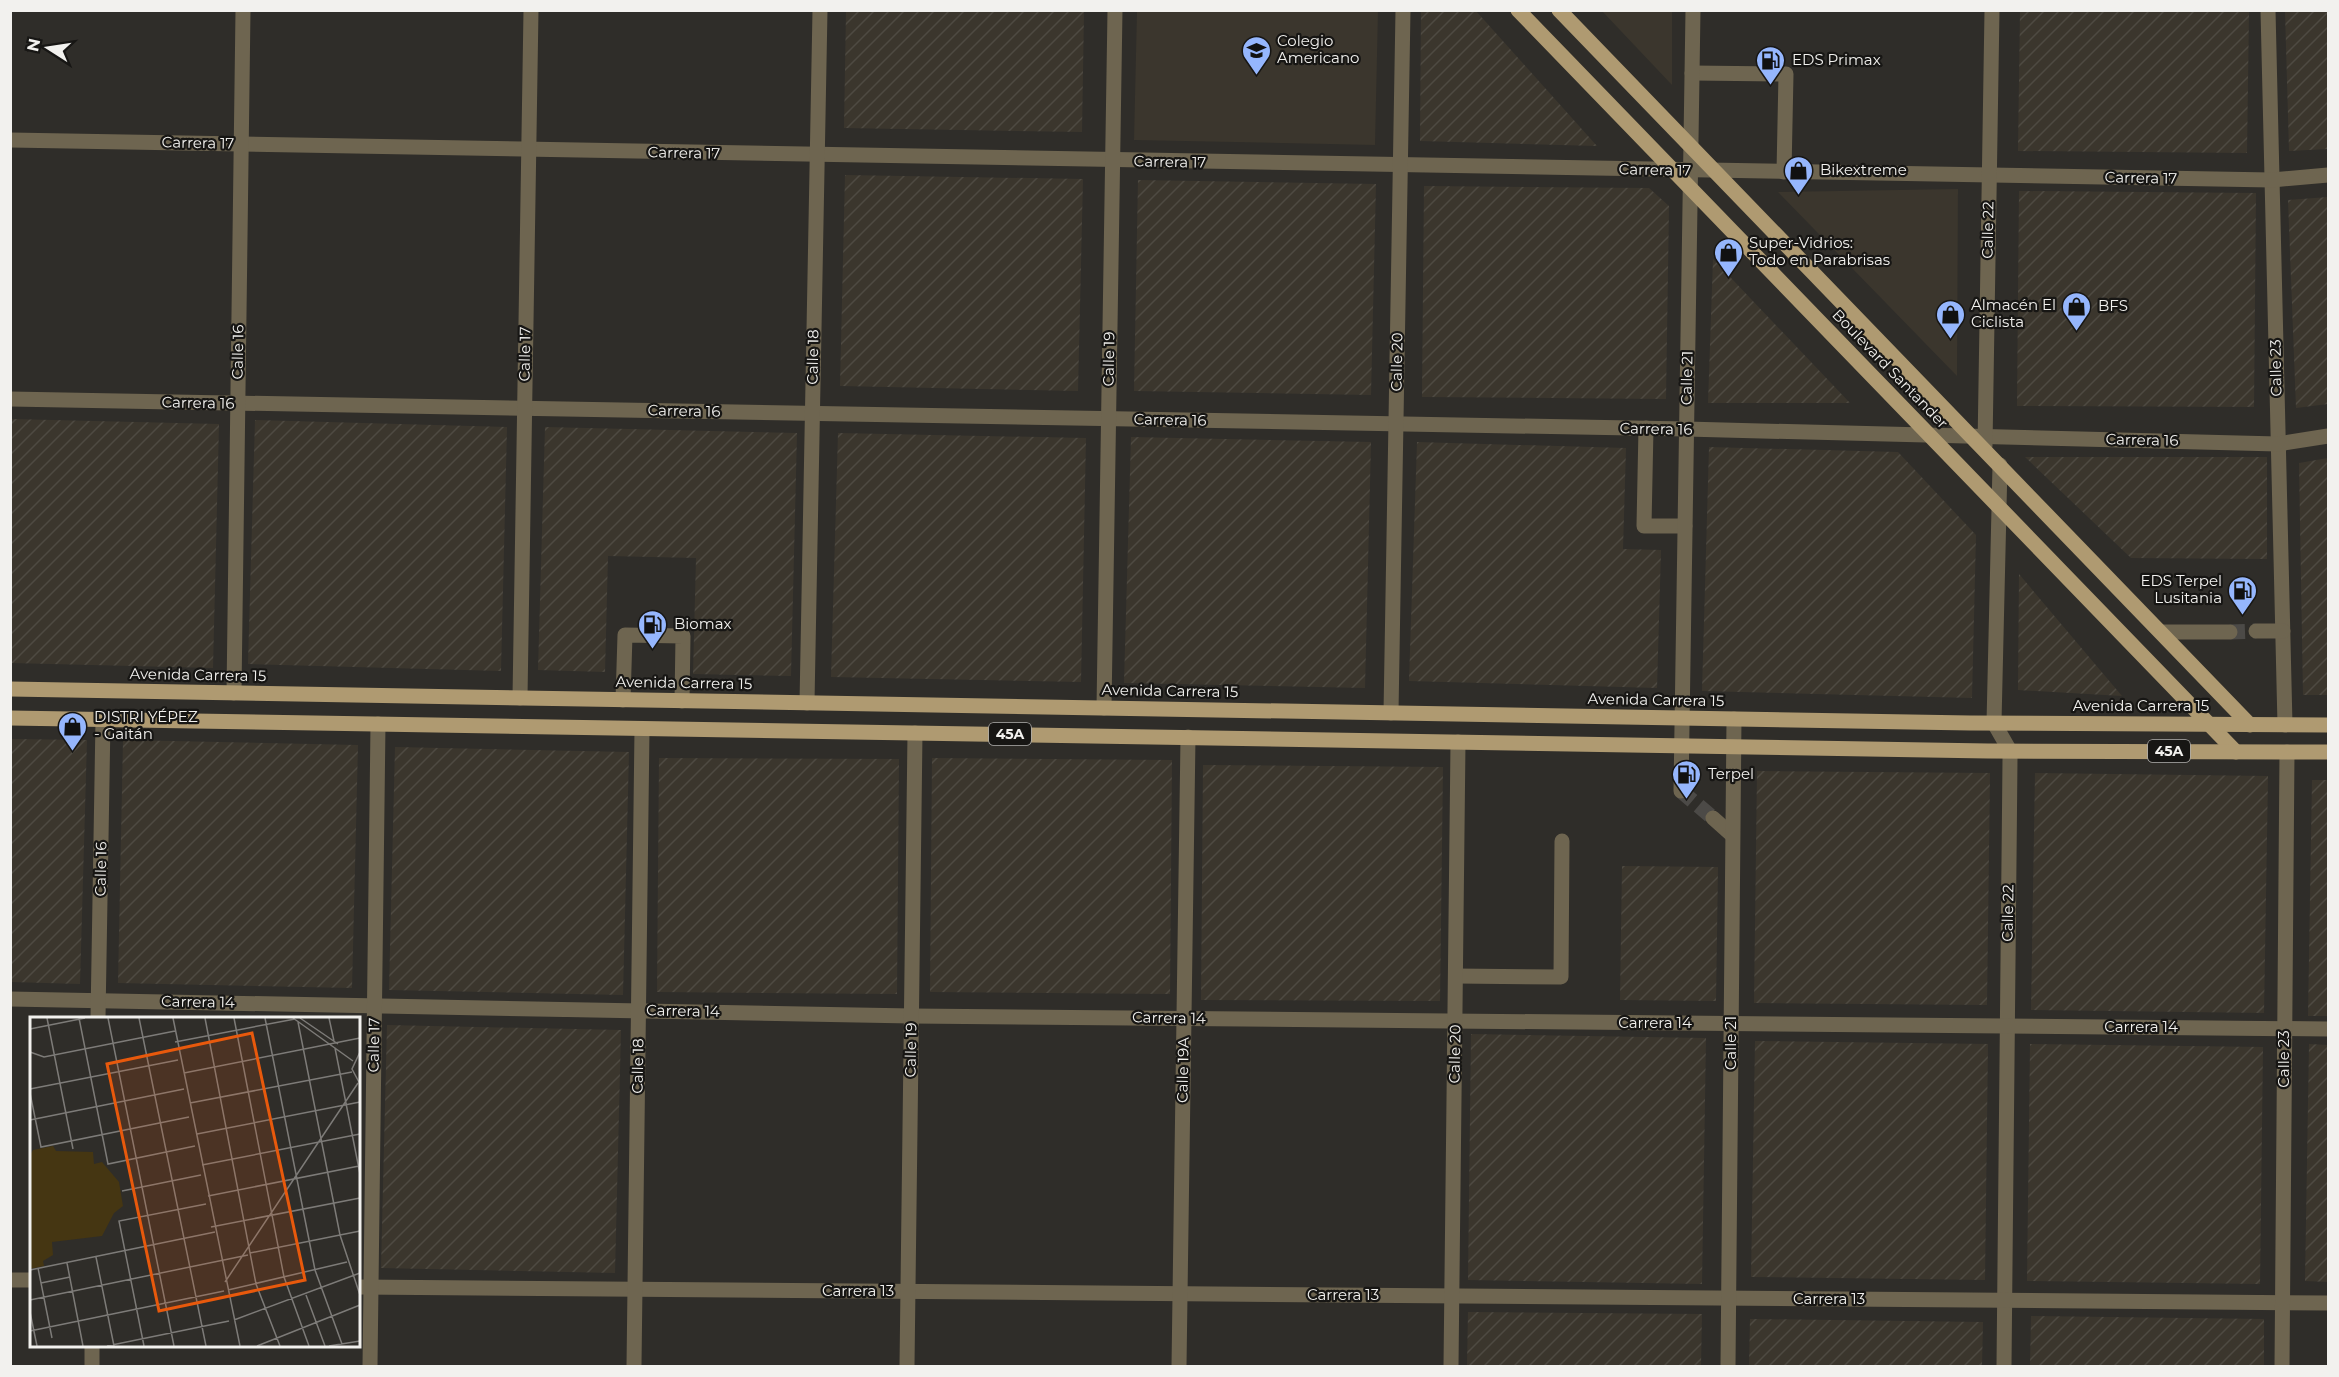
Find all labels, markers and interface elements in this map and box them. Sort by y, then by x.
north arrow [18,18,78,78]
place label: Colegio Americano [1277,31,1360,67]
school or university icon: Colegio Americano [1240,34,1272,76]
text: N [23,37,44,53]
fuel station icon: EDS Primax [1755,44,1787,86]
place label: EDS Primax [1792,50,1881,69]
street label: Carrera 17 [162,132,235,153]
street label: Carrera 17 [648,142,721,163]
street label: Carrera 17 [1134,151,1207,172]
shop icon: Bikextreme [1783,154,1815,196]
street label: Carrera 17 [1619,159,1692,180]
place label: Bikextreme [1820,160,1907,179]
street label: Carrera 17 [2105,167,2178,188]
street label: Calle 22 [1977,201,1998,259]
place label: Super-Vidrios: Todo en Parabrisas [1749,233,1890,269]
shop icon: Super-Vidrios: Todo en Parabrisas [1712,236,1744,278]
shop icon: BFS [2061,290,2093,332]
place label: Almacén El Ciclista [1971,295,2056,331]
place label: BFS [2098,296,2128,315]
shop icon: Almacén El Ciclista [1934,298,1966,340]
street label: Boulevard Santander [1828,305,1952,432]
street label: Calle 16 [228,324,247,380]
street label: Calle 17 [515,326,534,381]
street label: Calle 18 [803,329,822,385]
street label: Calle 19 [1099,331,1118,387]
street label: Calle 20 [1386,332,1407,392]
street label: Calle 23 [2266,339,2285,397]
street label: Calle 21 [1677,351,1696,405]
street label: Carrera 16 [161,392,235,413]
street label: Carrera 16 [647,400,721,421]
street label: Carrera 16 [1133,409,1207,430]
street label: Carrera 16 [1619,418,1693,439]
street label: Carrera 16 [2105,429,2179,450]
place label: EDS Terpel Lusitania [2140,571,2222,607]
fuel station icon: EDS Terpel Lusitania [2227,574,2259,616]
fuel station icon: Biomax [637,608,669,650]
place label: Biomax [674,614,732,633]
street label: Avenida Carrera 15 [130,664,267,685]
street label: Avenida Carrera 15 [616,672,753,693]
street label: Avenida Carrera 15 [1102,680,1239,701]
street label: Avenida Carrera 15 [1588,689,1725,710]
street label: Avenida Carrera 15 [2073,696,2209,715]
place label: DISTRI YÉPEZ - Gaitán [94,707,198,743]
shop icon: DISTRI YÉPEZ - Gaitán [57,710,89,752]
road number: 45A [989,723,1031,745]
road number: 45A [2148,740,2190,762]
fuel station icon: Terpel [1671,758,1703,800]
place label: Terpel [1708,764,1754,783]
street label: Calle 16 [91,841,110,897]
street label: Calle 22 [1997,884,2018,942]
street label: Carrera 14 [161,991,235,1012]
street label: Carrera 14 [646,1000,720,1021]
street label: Carrera 14 [1132,1007,1206,1028]
street label: Carrera 14 [1618,1013,1692,1032]
street label: Calle 21 [1721,1016,1740,1070]
inset map [30,1017,360,1347]
street label: Calle 17 [364,1017,383,1072]
street label: Carrera 14 [2104,1017,2178,1036]
street label: Calle 19 [901,1022,920,1078]
street label: Calle 20 [1444,1024,1465,1084]
street label: Calle 23 [2274,1030,2293,1088]
street label: Calle 19A [1172,1037,1193,1103]
street label: Calle 18 [628,1038,647,1094]
street label: Carrera 13 [822,1281,894,1300]
street label: Carrera 13 [1307,1285,1379,1304]
street label: Carrera 13 [1793,1289,1865,1308]

